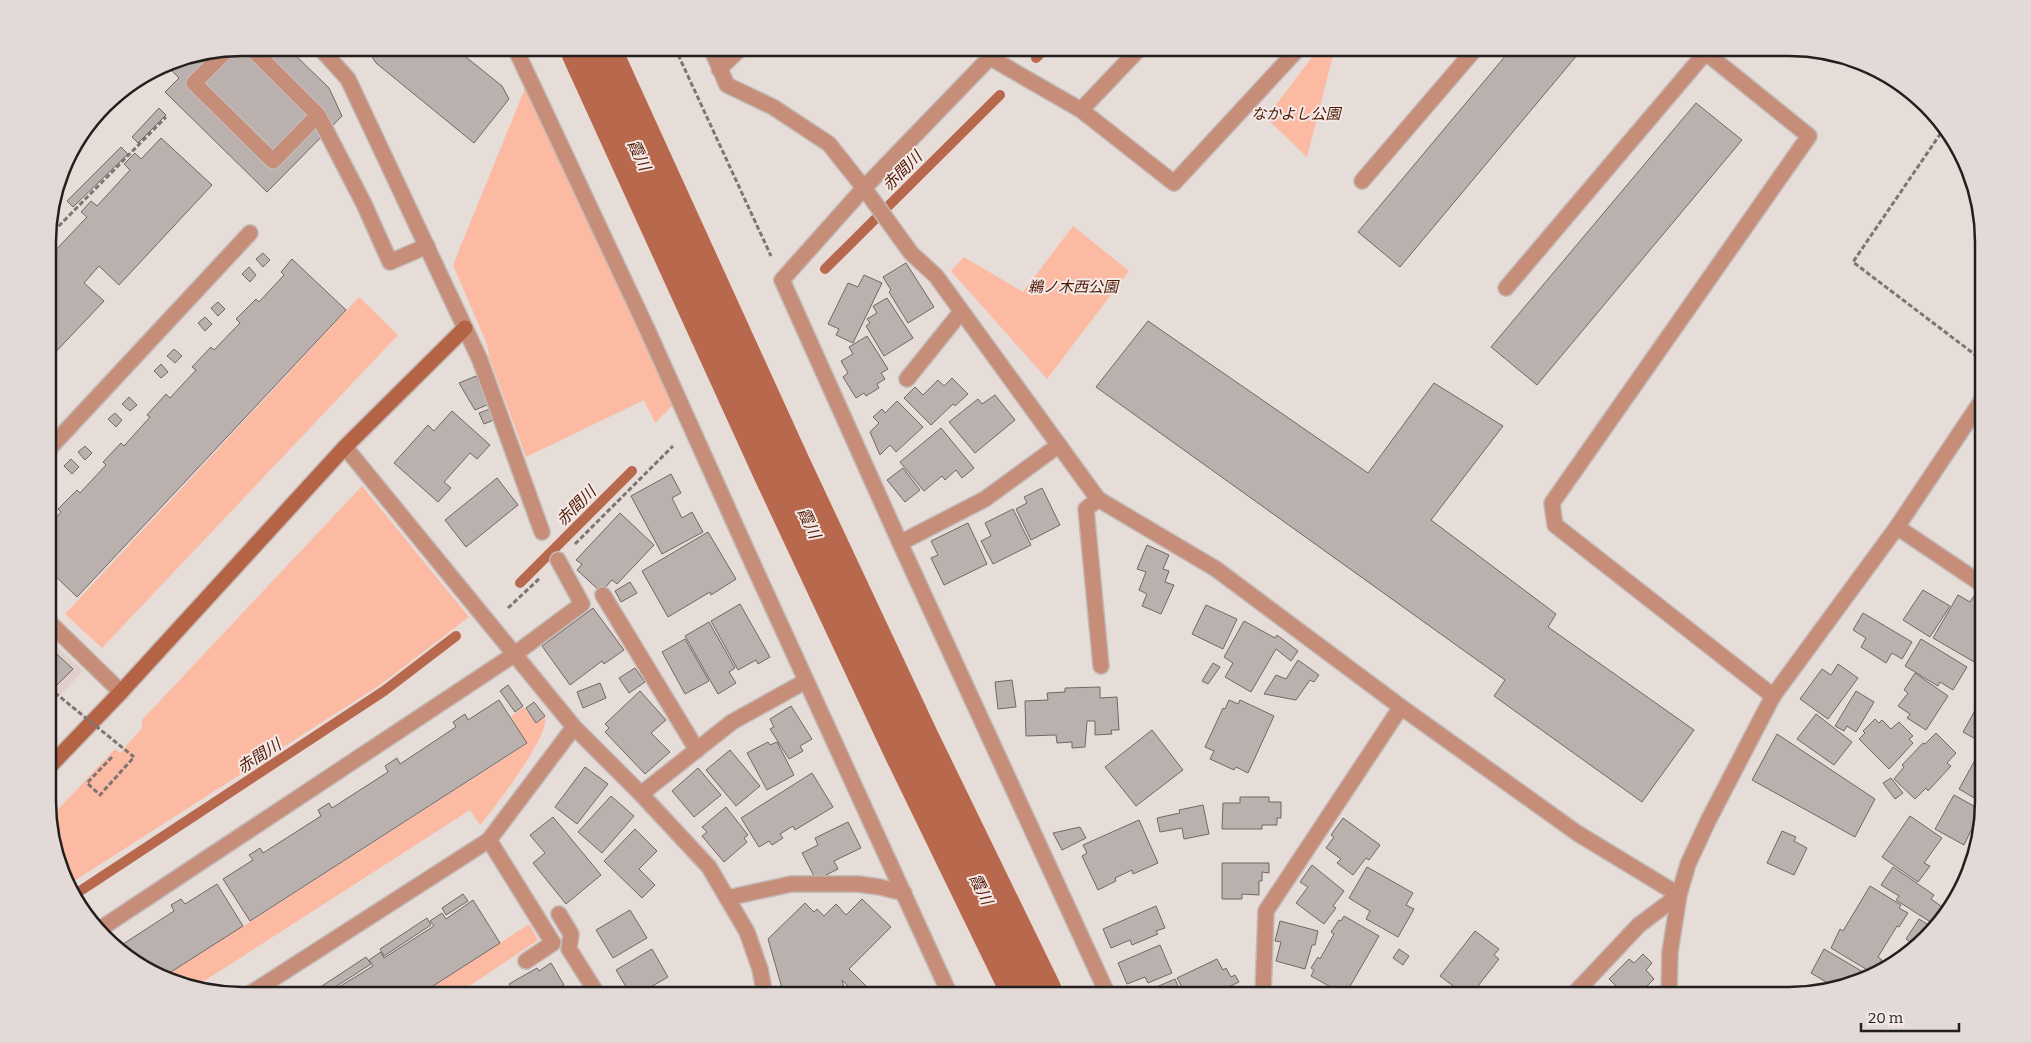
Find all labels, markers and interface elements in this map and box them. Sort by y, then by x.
park label: なかよし公園 [1251,105,1343,123]
water label: 霞川 [624,136,655,175]
water label: 赤間川 [878,146,927,195]
park label: 鵜ノ木西公園 [1028,278,1120,296]
water label: 赤間川 [552,481,601,530]
water label: 霞川 [794,504,825,543]
water label: 赤間川 [234,734,286,777]
water label: 霞川 [965,870,997,909]
scale bar [1861,1000,1958,1032]
text: 20 m [1868,1009,1904,1027]

